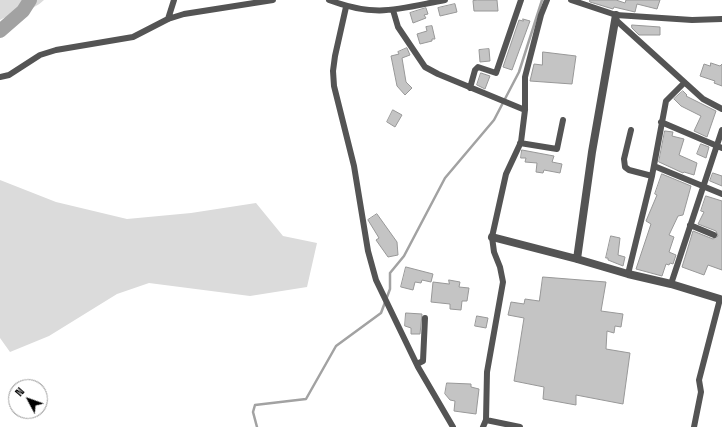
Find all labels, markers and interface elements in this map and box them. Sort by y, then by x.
north arrow [8,379,48,419]
text: N [12,384,27,399]

